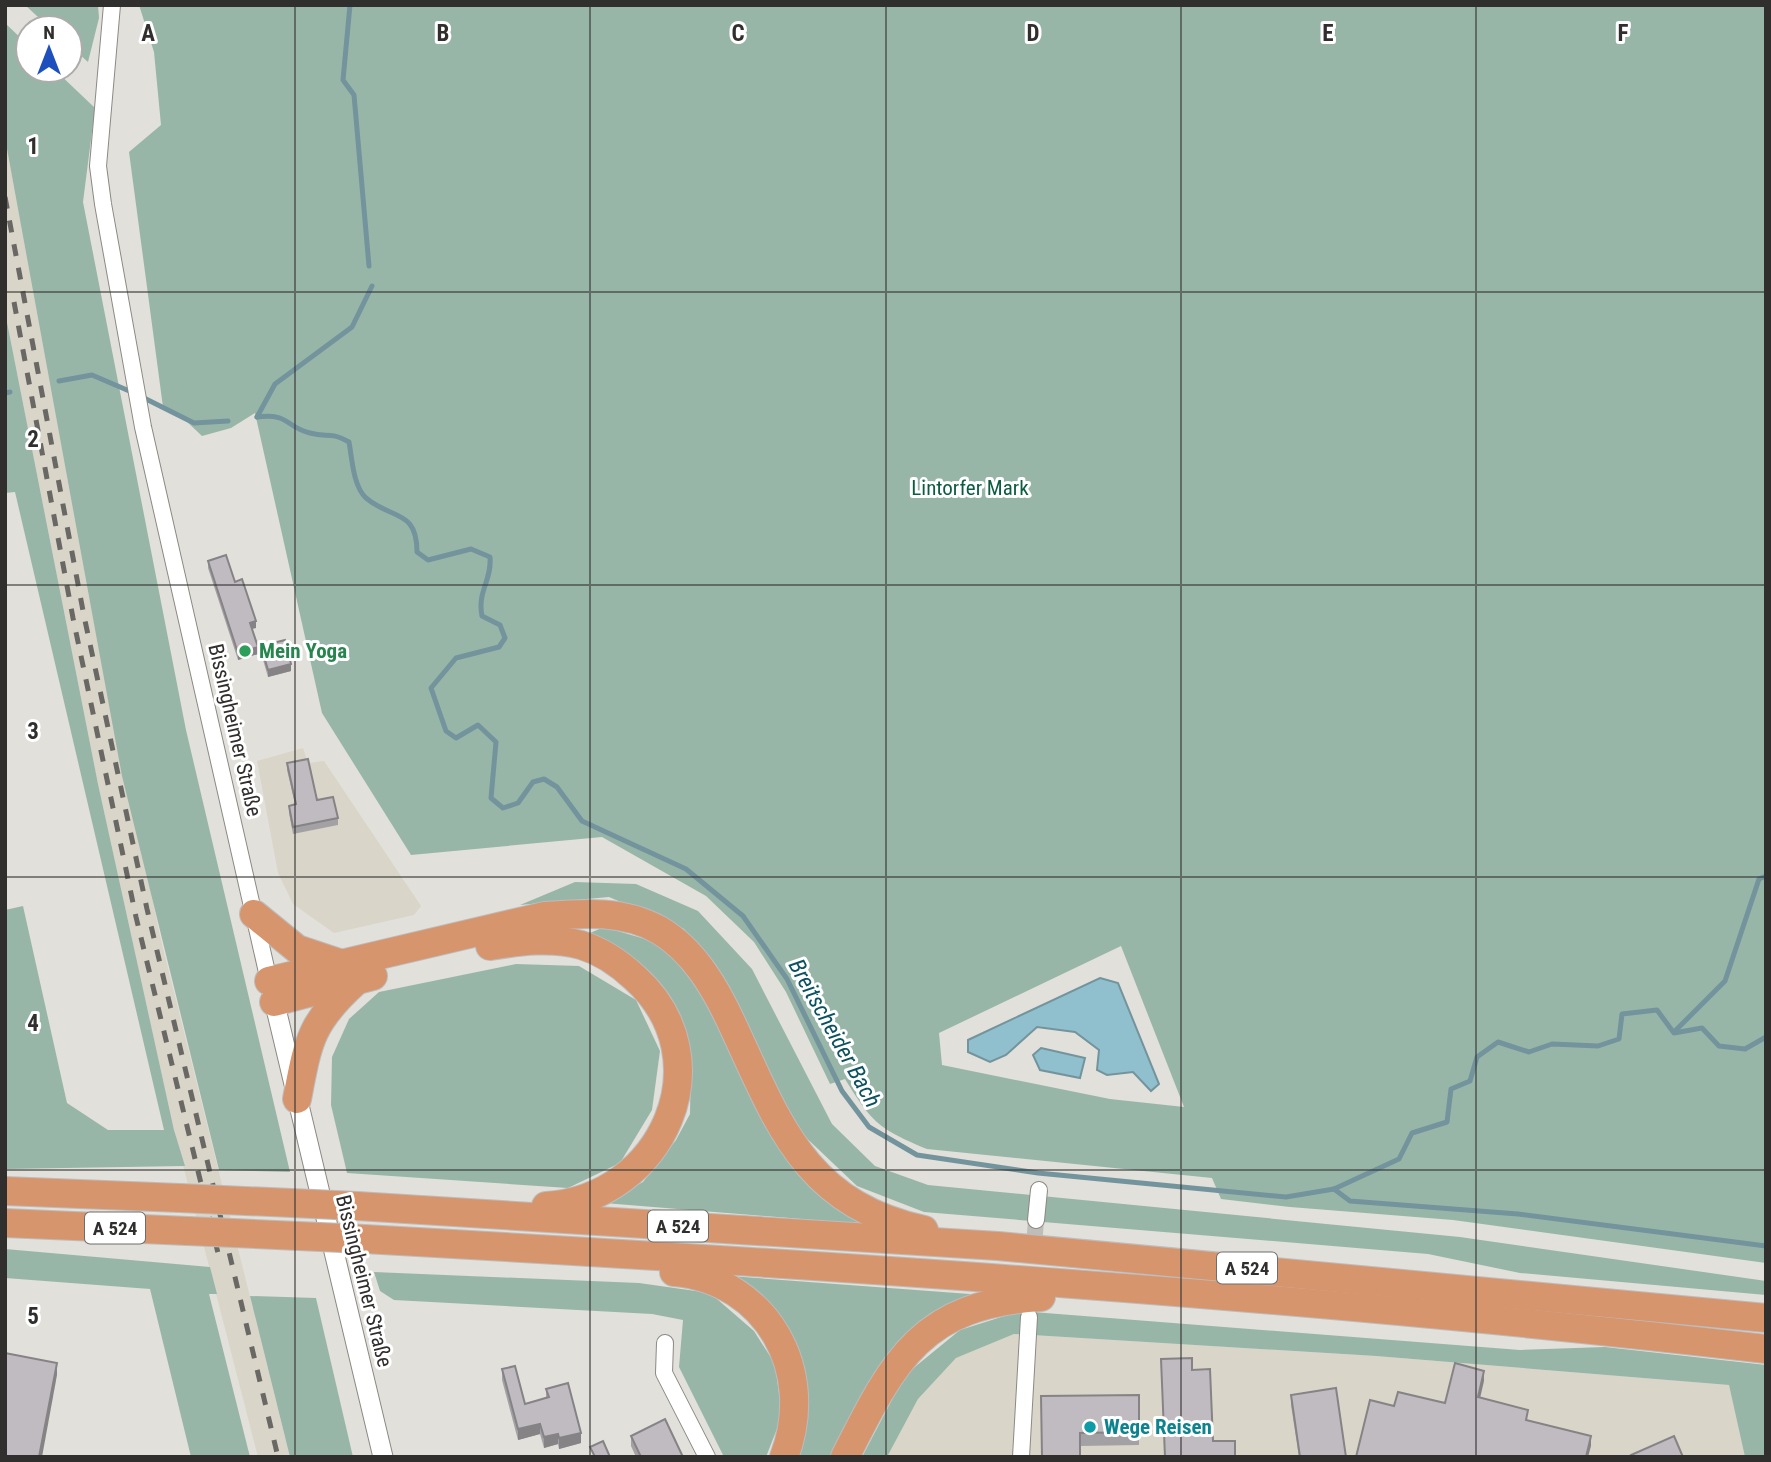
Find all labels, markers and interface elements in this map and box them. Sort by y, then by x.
north arrow [14,14,84,84]
text: A [141,20,155,47]
text: B [437,20,449,47]
text: C [731,20,745,47]
text: D [1027,20,1040,47]
text: E [1322,20,1334,47]
text: F [1618,20,1629,47]
text: N [43,21,55,44]
text: 1 [27,133,39,160]
text: 2 [27,426,39,453]
park label: Lintorfer Mark [911,476,1029,500]
place label: Mein Yoga [259,639,347,663]
street label: Bissingheimer Straße [203,641,267,819]
marker: Mein Yoga [237,643,253,659]
text: 3 [27,718,39,745]
water label: Breitscheider Bach [783,954,886,1112]
text: 4 [27,1010,39,1037]
street label: Bissingheimer Straße [331,1193,397,1370]
road number: A 524 [648,1210,708,1242]
road number: A 524 [85,1212,145,1244]
road number: A 524 [1217,1252,1277,1284]
text: 5 [27,1303,39,1330]
place label: Wege Reisen [1104,1415,1212,1439]
marker: Wege Reisen [1082,1419,1098,1435]

